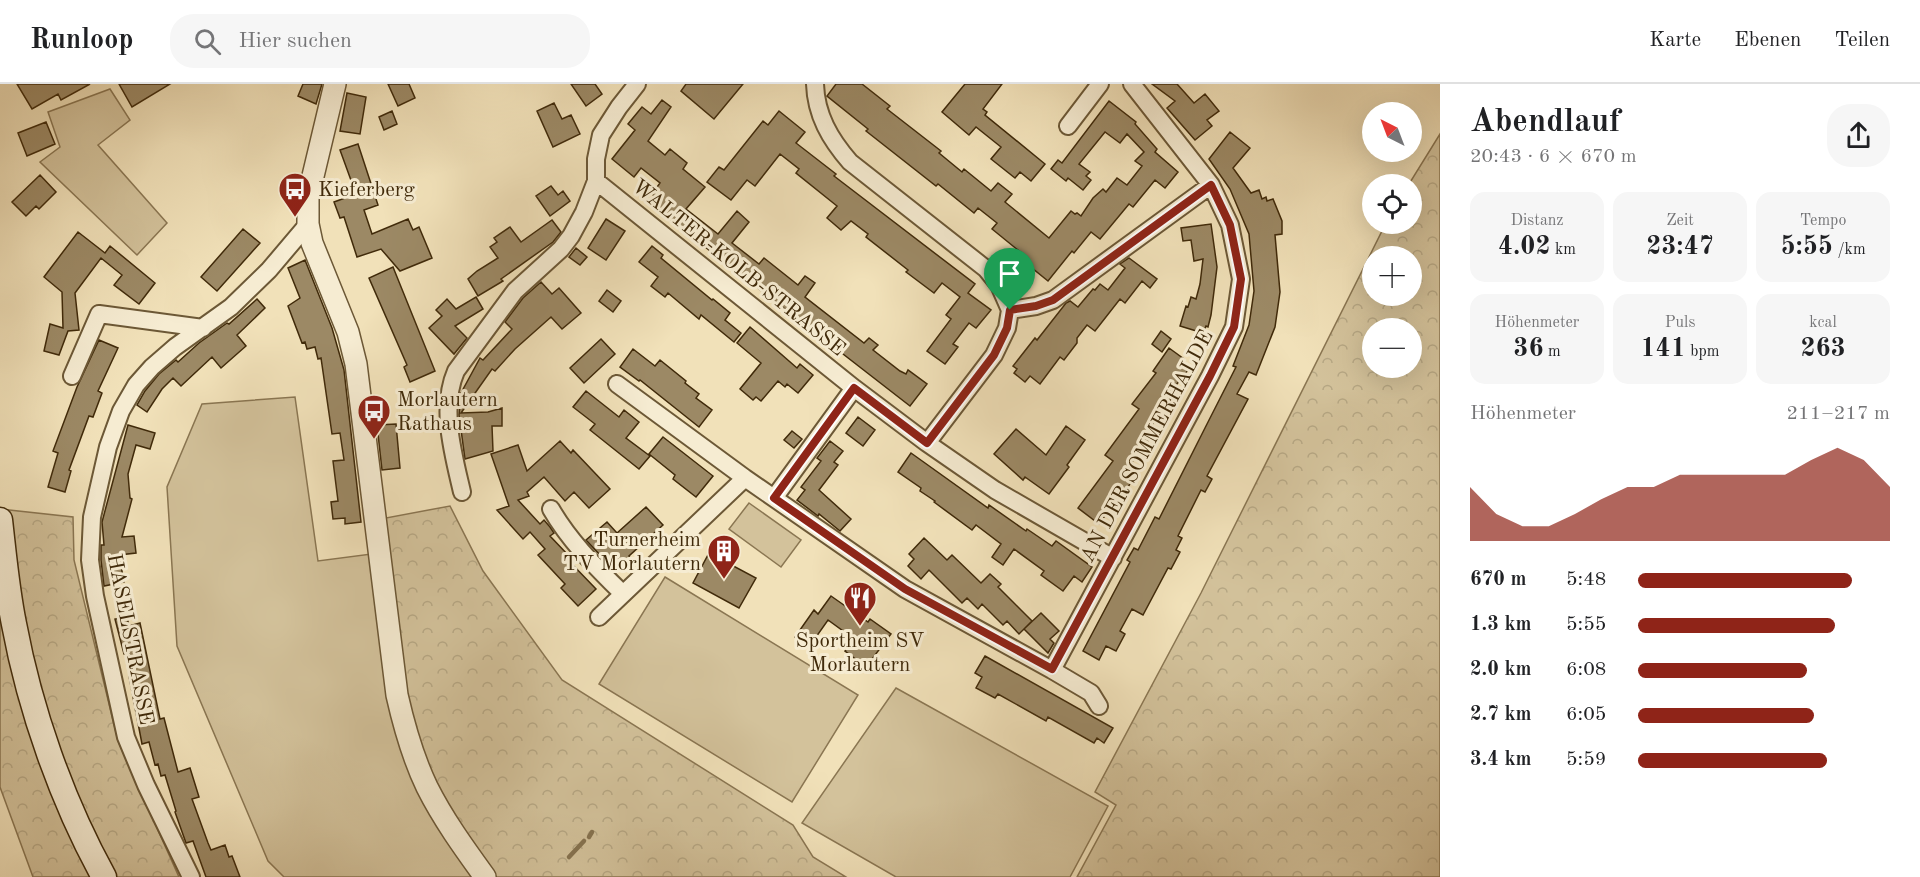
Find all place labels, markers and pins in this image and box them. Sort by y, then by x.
bus stop icon: Kieferberg [277,171,313,218]
place label: Kieferberg [318,180,415,201]
pin [984,248,1035,310]
place label: Morlautern Rathaus [397,390,498,435]
bus stop icon: Morlautern Rathaus [356,393,392,440]
place label: Turnerheim TV Morlautern [563,530,701,575]
building icon: Turnerheim TV Morlautern [706,533,742,580]
restaurant icon: Sportheim SV Morlautern [842,580,878,627]
place label: Sportheim SV Morlautern [796,631,924,676]

